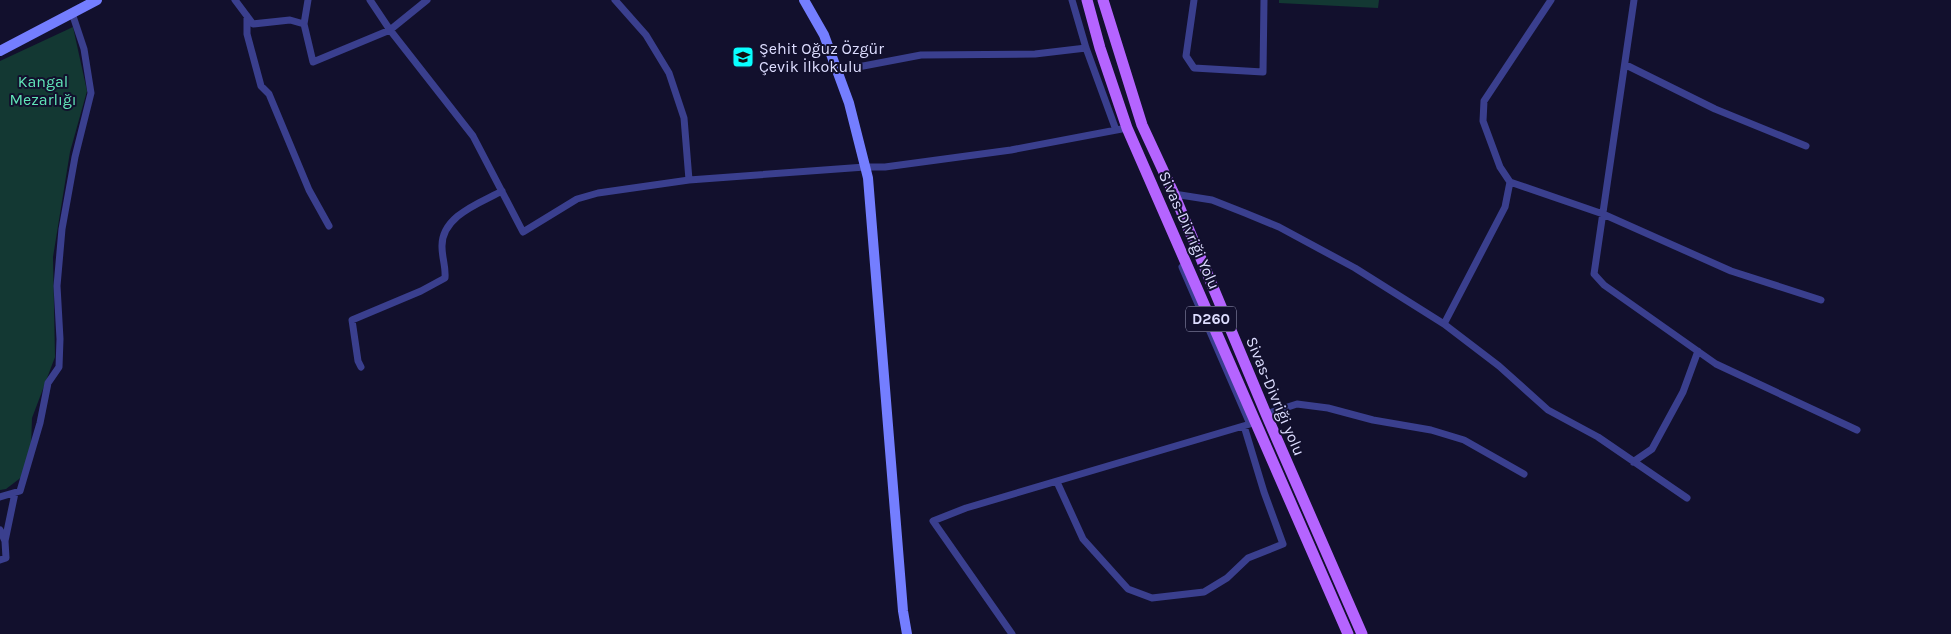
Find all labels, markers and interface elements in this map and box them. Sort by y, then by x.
place label: Şehit Oğuz Özgür Çevik İlkokulu [759,39,884,76]
school or university icon: Şehit Oğuz Özgür Çevik İlkokulu [731,45,755,69]
park label: Kangal Mezarlığı [10,72,77,109]
street label: Sivas-Divriği Yolu [1155,168,1224,292]
road number: D260 [1186,306,1236,332]
street label: Sivas-Divriği yolu [1242,334,1309,458]

